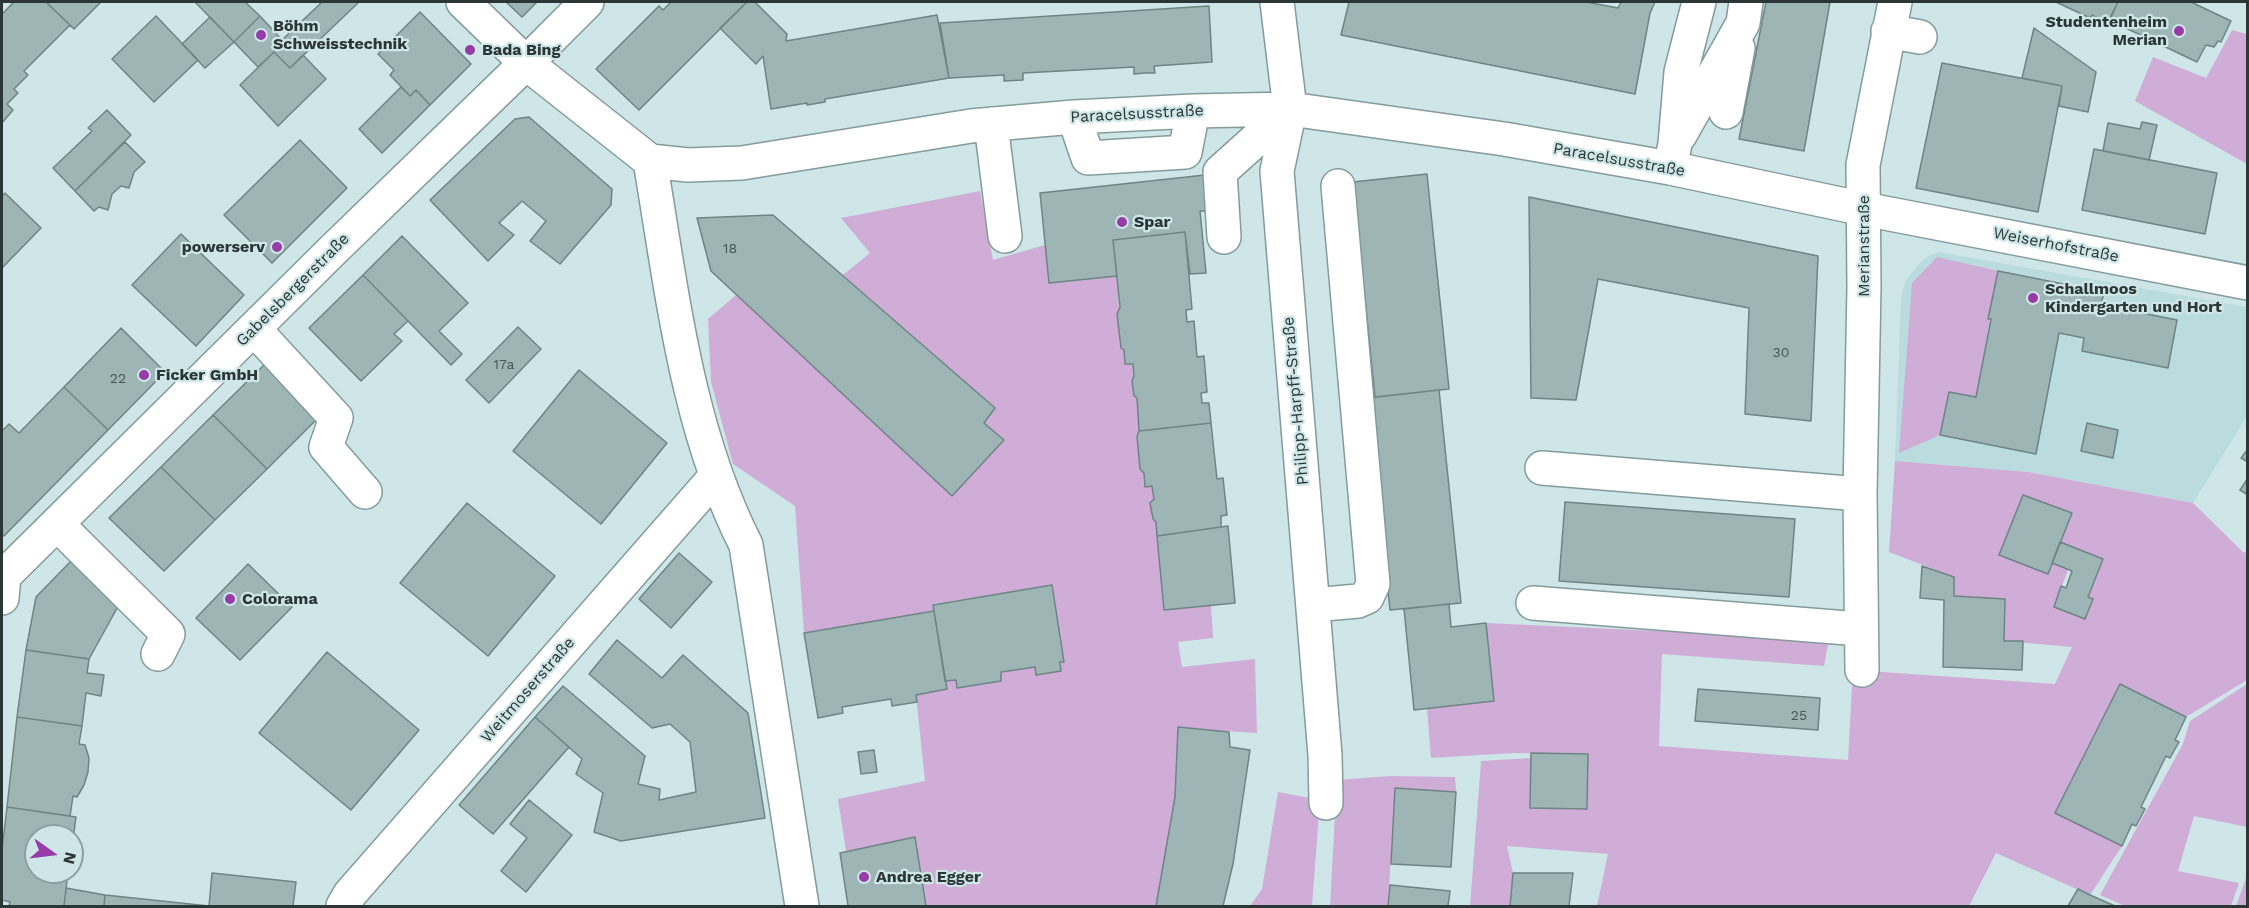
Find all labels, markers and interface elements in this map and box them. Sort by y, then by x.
place label: Studentenheim Merian [2046,12,2167,50]
place label: Böhm Schweisstechnik [273,16,407,54]
marker: Studentenheim Merian [2172,24,2186,38]
marker: Böhm Schweisstechnik [254,28,268,42]
place label: Bada Bing [482,40,561,60]
marker: Bada Bing [463,43,477,57]
street label: Paracelsusstraße [1070,101,1204,127]
street label: Paracelsusstraße [1552,139,1686,181]
street label: Merianstraße [1854,195,1874,297]
place label: Spar [1134,212,1170,232]
marker: Spar [1115,215,1129,229]
street label: Weiserhofstraße [1991,223,2121,267]
street label: Gabelsbergerstraße [232,229,354,351]
place label: powerserv [182,237,265,257]
marker: powerserv [270,240,284,254]
house number: 18 [723,241,737,257]
place label: Schallmoos Kindergarten und Hort [2045,279,2222,317]
marker: Schallmoos Kindergarten und Hort [2026,291,2040,305]
street label: Philipp-Harpff-Straße [1279,316,1313,486]
house number: 30 [1773,345,1789,361]
house number: 17a [494,357,514,373]
place label: Ficker GmbH [156,365,258,385]
marker: Ficker GmbH [137,368,151,382]
house number: 22 [110,371,126,387]
place label: Colorama [242,589,318,609]
marker: Colorama [223,592,237,606]
street label: Weitmoserstraße [477,633,579,747]
house number: 25 [1791,708,1807,724]
north arrow [24,824,84,884]
text: N [59,850,81,866]
place label: Andrea Egger [876,867,981,887]
marker: Andrea Egger [857,870,871,884]

